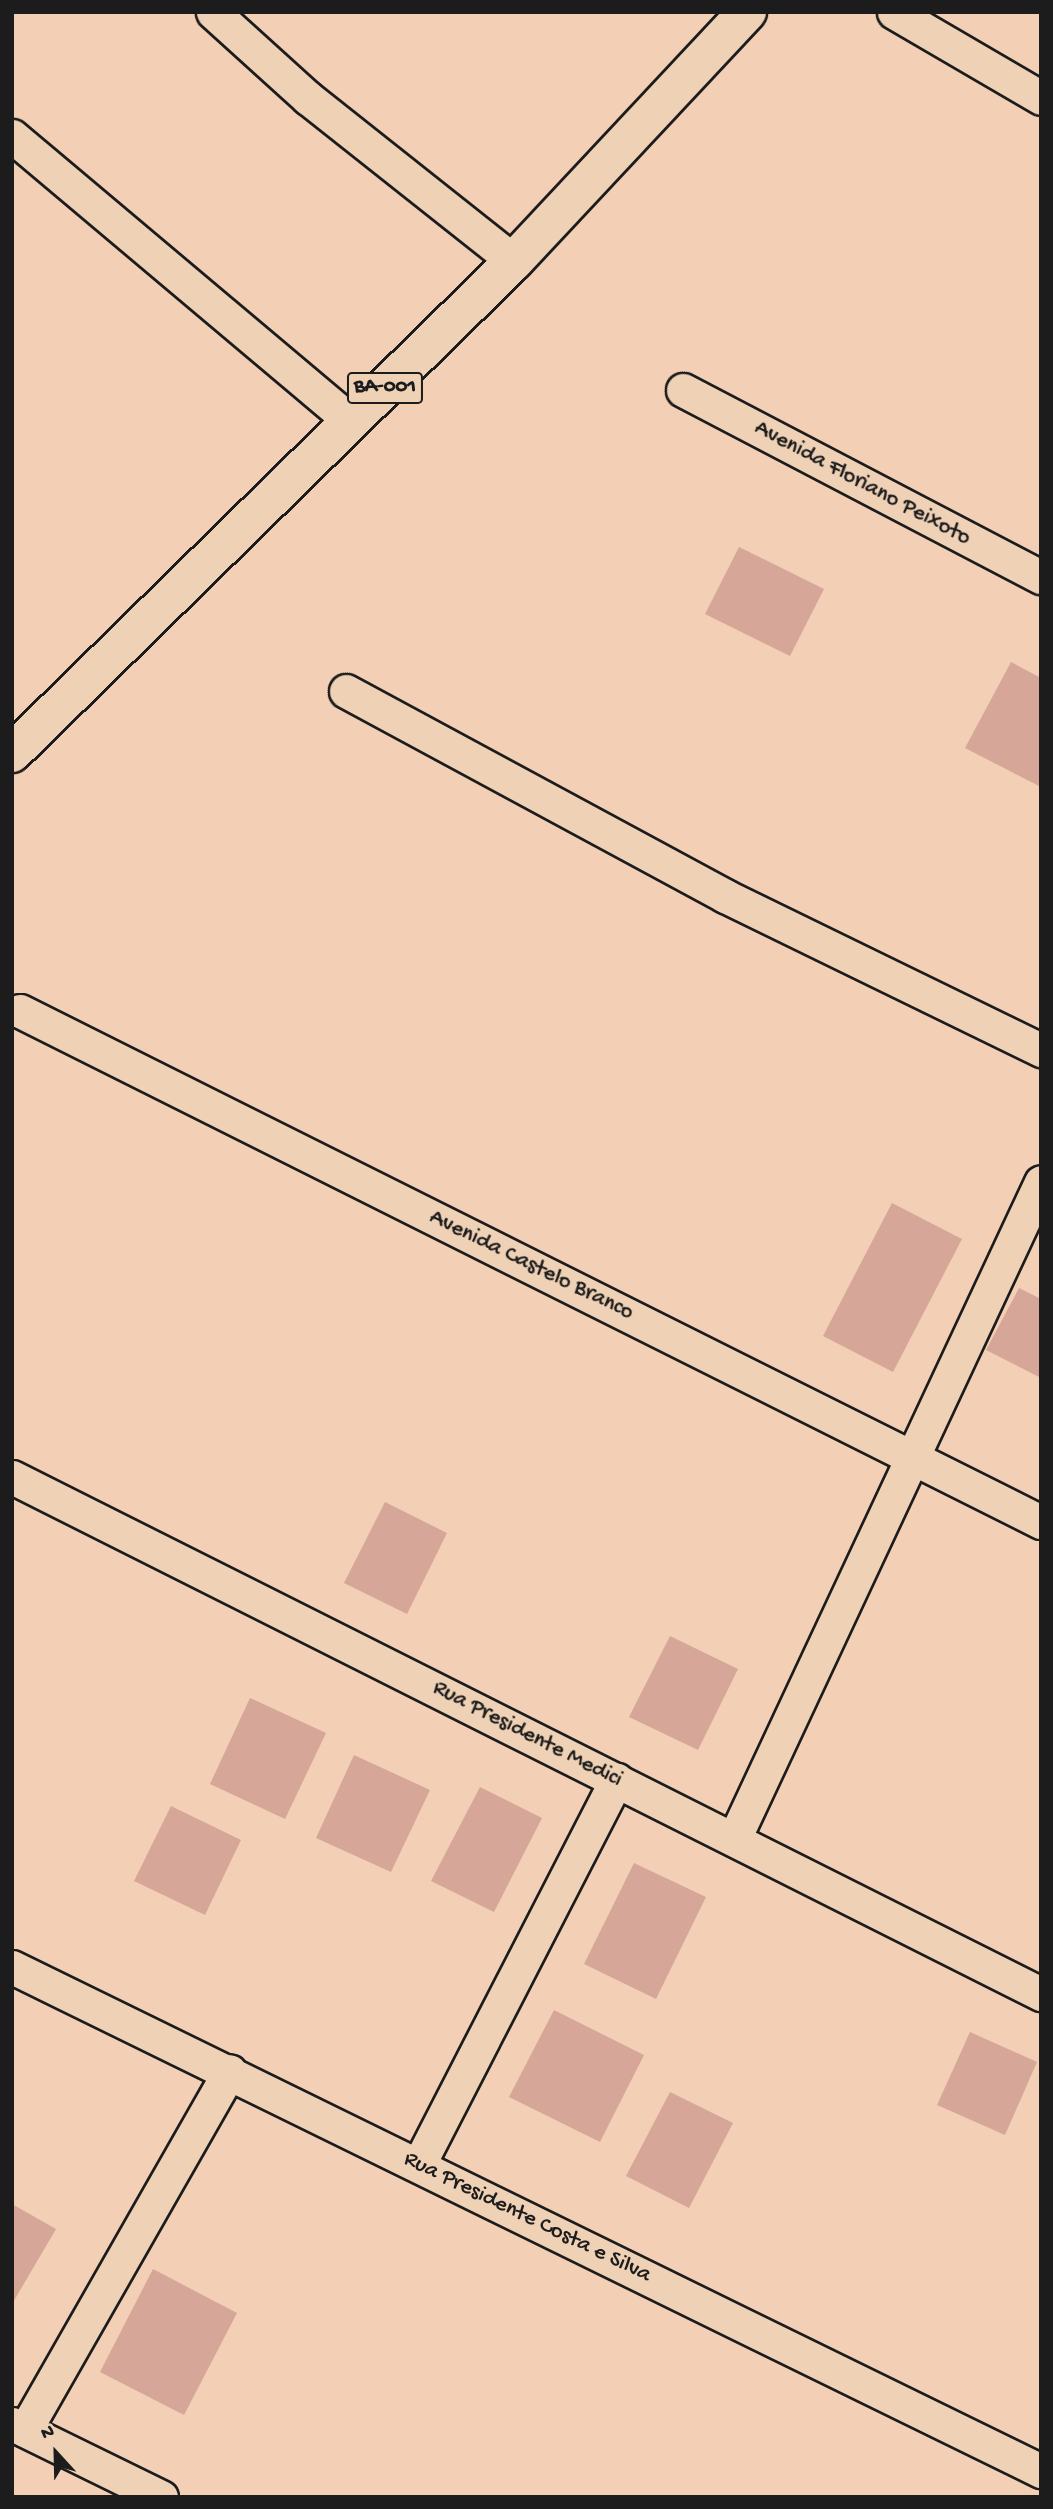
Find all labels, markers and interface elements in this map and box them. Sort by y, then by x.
road number: BA-001 [346,370,424,406]
street label: Avenida Floriano Peixoto [749,415,975,553]
street label: Avenida Castelo Branco [424,1205,638,1327]
street label: Rua Presidente Medici [427,1675,627,1795]
street label: Rua Presidente Costa e Silva [399,2146,655,2290]
north arrow [21,2418,91,2488]
text: N [38,2420,58,2446]

